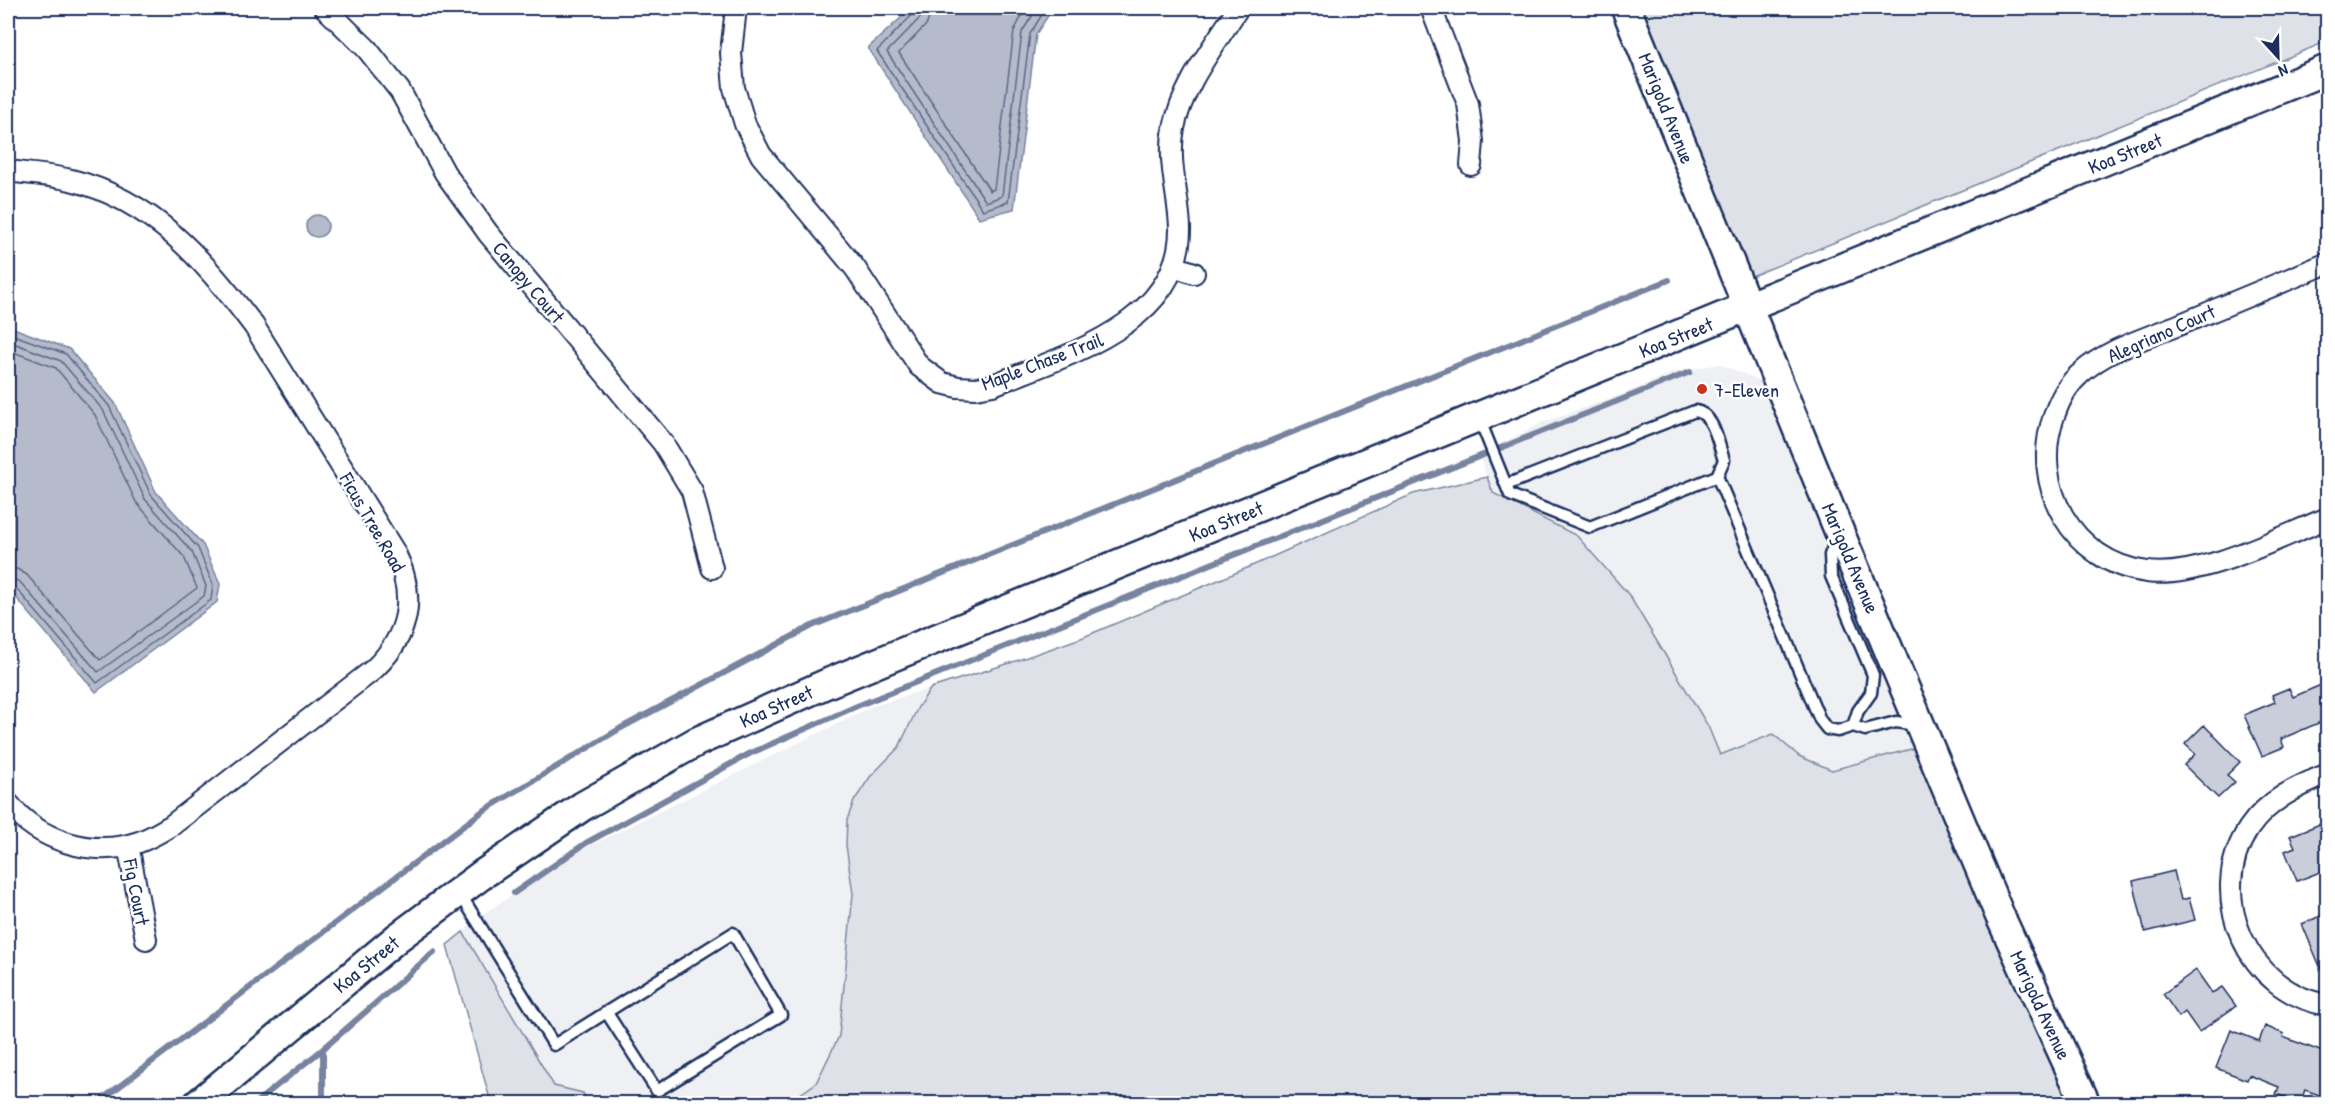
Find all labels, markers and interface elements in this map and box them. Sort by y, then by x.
north arrow [2248,27,2308,87]
street label: Marigold Avenue [1633,49,1702,167]
text: N [2275,59,2292,83]
street label: Koa Street [2084,126,2167,180]
street label: Canopy Court [487,235,572,329]
street label: Alegriano Court [2103,297,2220,369]
street label: Koa Street [1635,310,1718,364]
street label: Maple Chase Trail [977,325,1107,397]
place label: 7-Eleven [1714,376,1779,403]
marker: 7-Eleven [1695,382,1709,396]
street label: Ficus Tree Road [333,467,412,577]
street label: Koa Street [1185,494,1268,548]
street label: Marigold Avenue [1816,499,1886,617]
street label: Koa Street [735,677,818,734]
street label: Fig Court [117,856,157,929]
street label: Koa Street [327,928,405,999]
street label: Marigold Avenue [2004,946,2078,1064]

